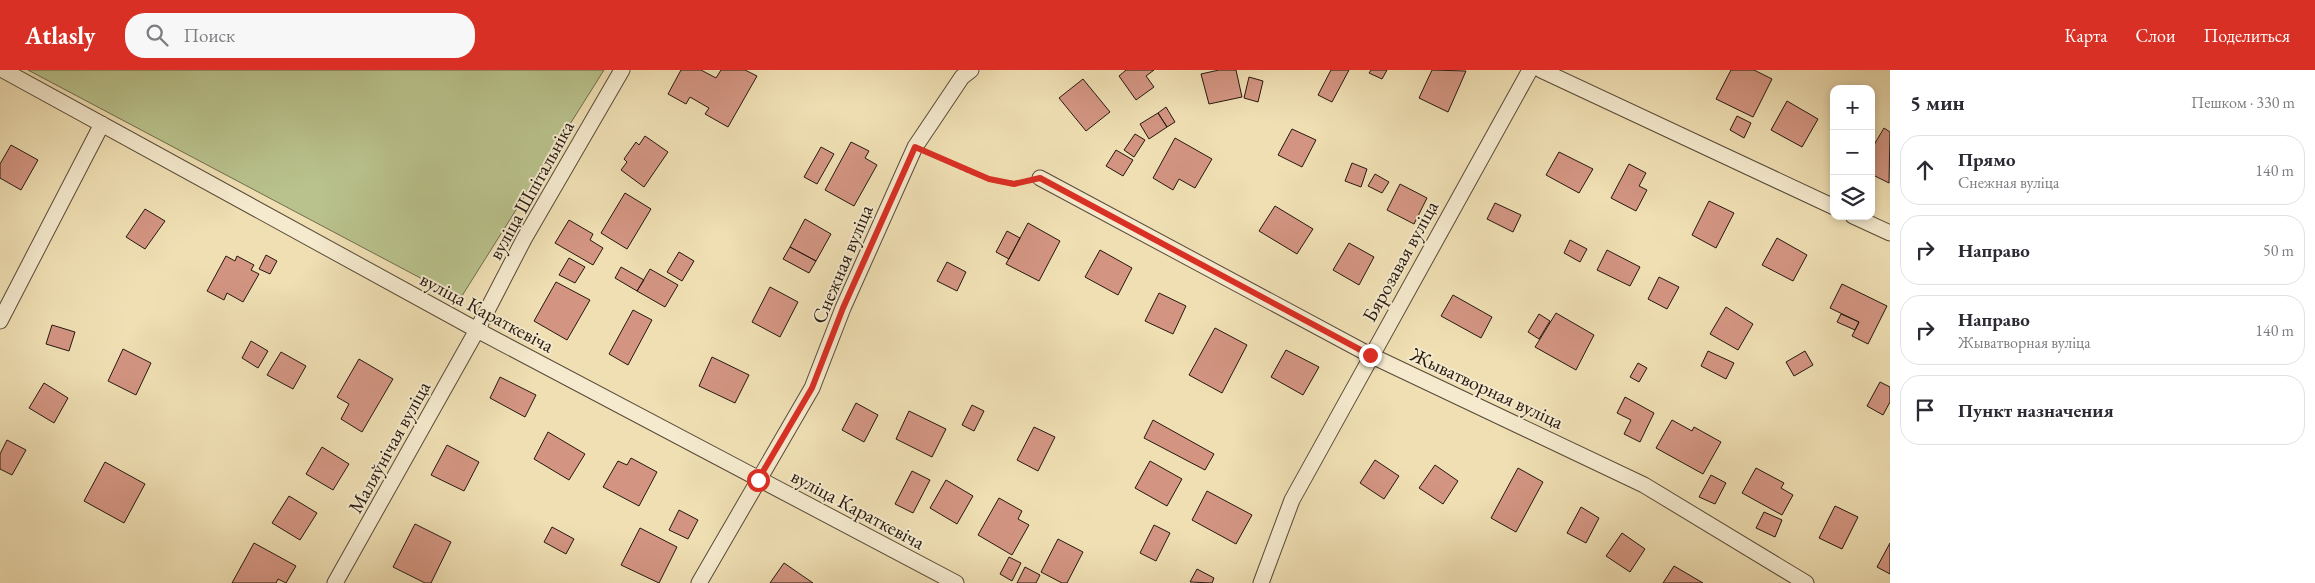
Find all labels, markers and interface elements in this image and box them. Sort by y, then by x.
search box [125,13,475,58]
text: Atlasly [25,20,95,51]
icon: search [143,21,171,49]
text: Поиск [183,23,235,48]
text: Карта [2065,24,2108,47]
text: Слои [2136,24,2175,47]
text: Поделиться [2203,24,2290,47]
map controls [1830,85,1875,220]
button: + [1830,85,1875,130]
text: 5 мин [1910,89,1965,116]
text: Пешком · 330 m [2191,92,2295,113]
street label: вуліца Шпітальніка [482,116,580,264]
button: − [1830,130,1875,175]
text: Прямо [1958,147,2016,172]
icon: ahead [1911,156,1939,184]
text: 140 m [2255,160,2294,181]
text: Снежная вуліца [1958,172,2059,193]
button: layers [1830,175,1875,220]
street label: Бярозавая вуліца [1356,196,1444,326]
street label: Снежная вуліца [805,201,879,327]
icon: right [1911,236,1939,264]
text: Направо [1958,238,2030,263]
text: 50 m [2263,240,2294,261]
street label: вуліца Караткевіча [416,266,558,358]
text: Направо [1958,307,2030,332]
icon: right [1911,316,1939,344]
text: 140 m [2255,320,2294,341]
text: Жыватворная вуліца [1958,332,2091,353]
street label: Жыватворная вуліца [1405,341,1568,435]
route end [1359,344,1382,367]
street label: Маляўнічая вуліца [342,376,436,518]
icon: arrive [1911,396,1939,424]
text: Пункт назначения [1958,398,2114,423]
street label: вуліца Караткевіча [787,463,929,555]
route start [747,469,770,492]

